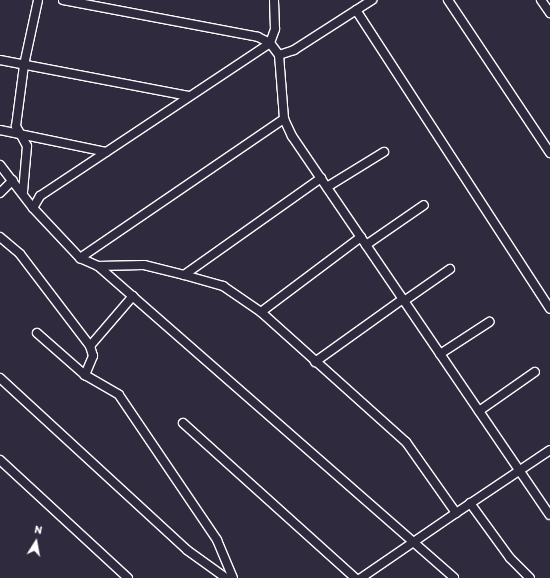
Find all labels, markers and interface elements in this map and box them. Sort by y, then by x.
north arrow [16,522,56,562]
text: N [33,523,43,537]

